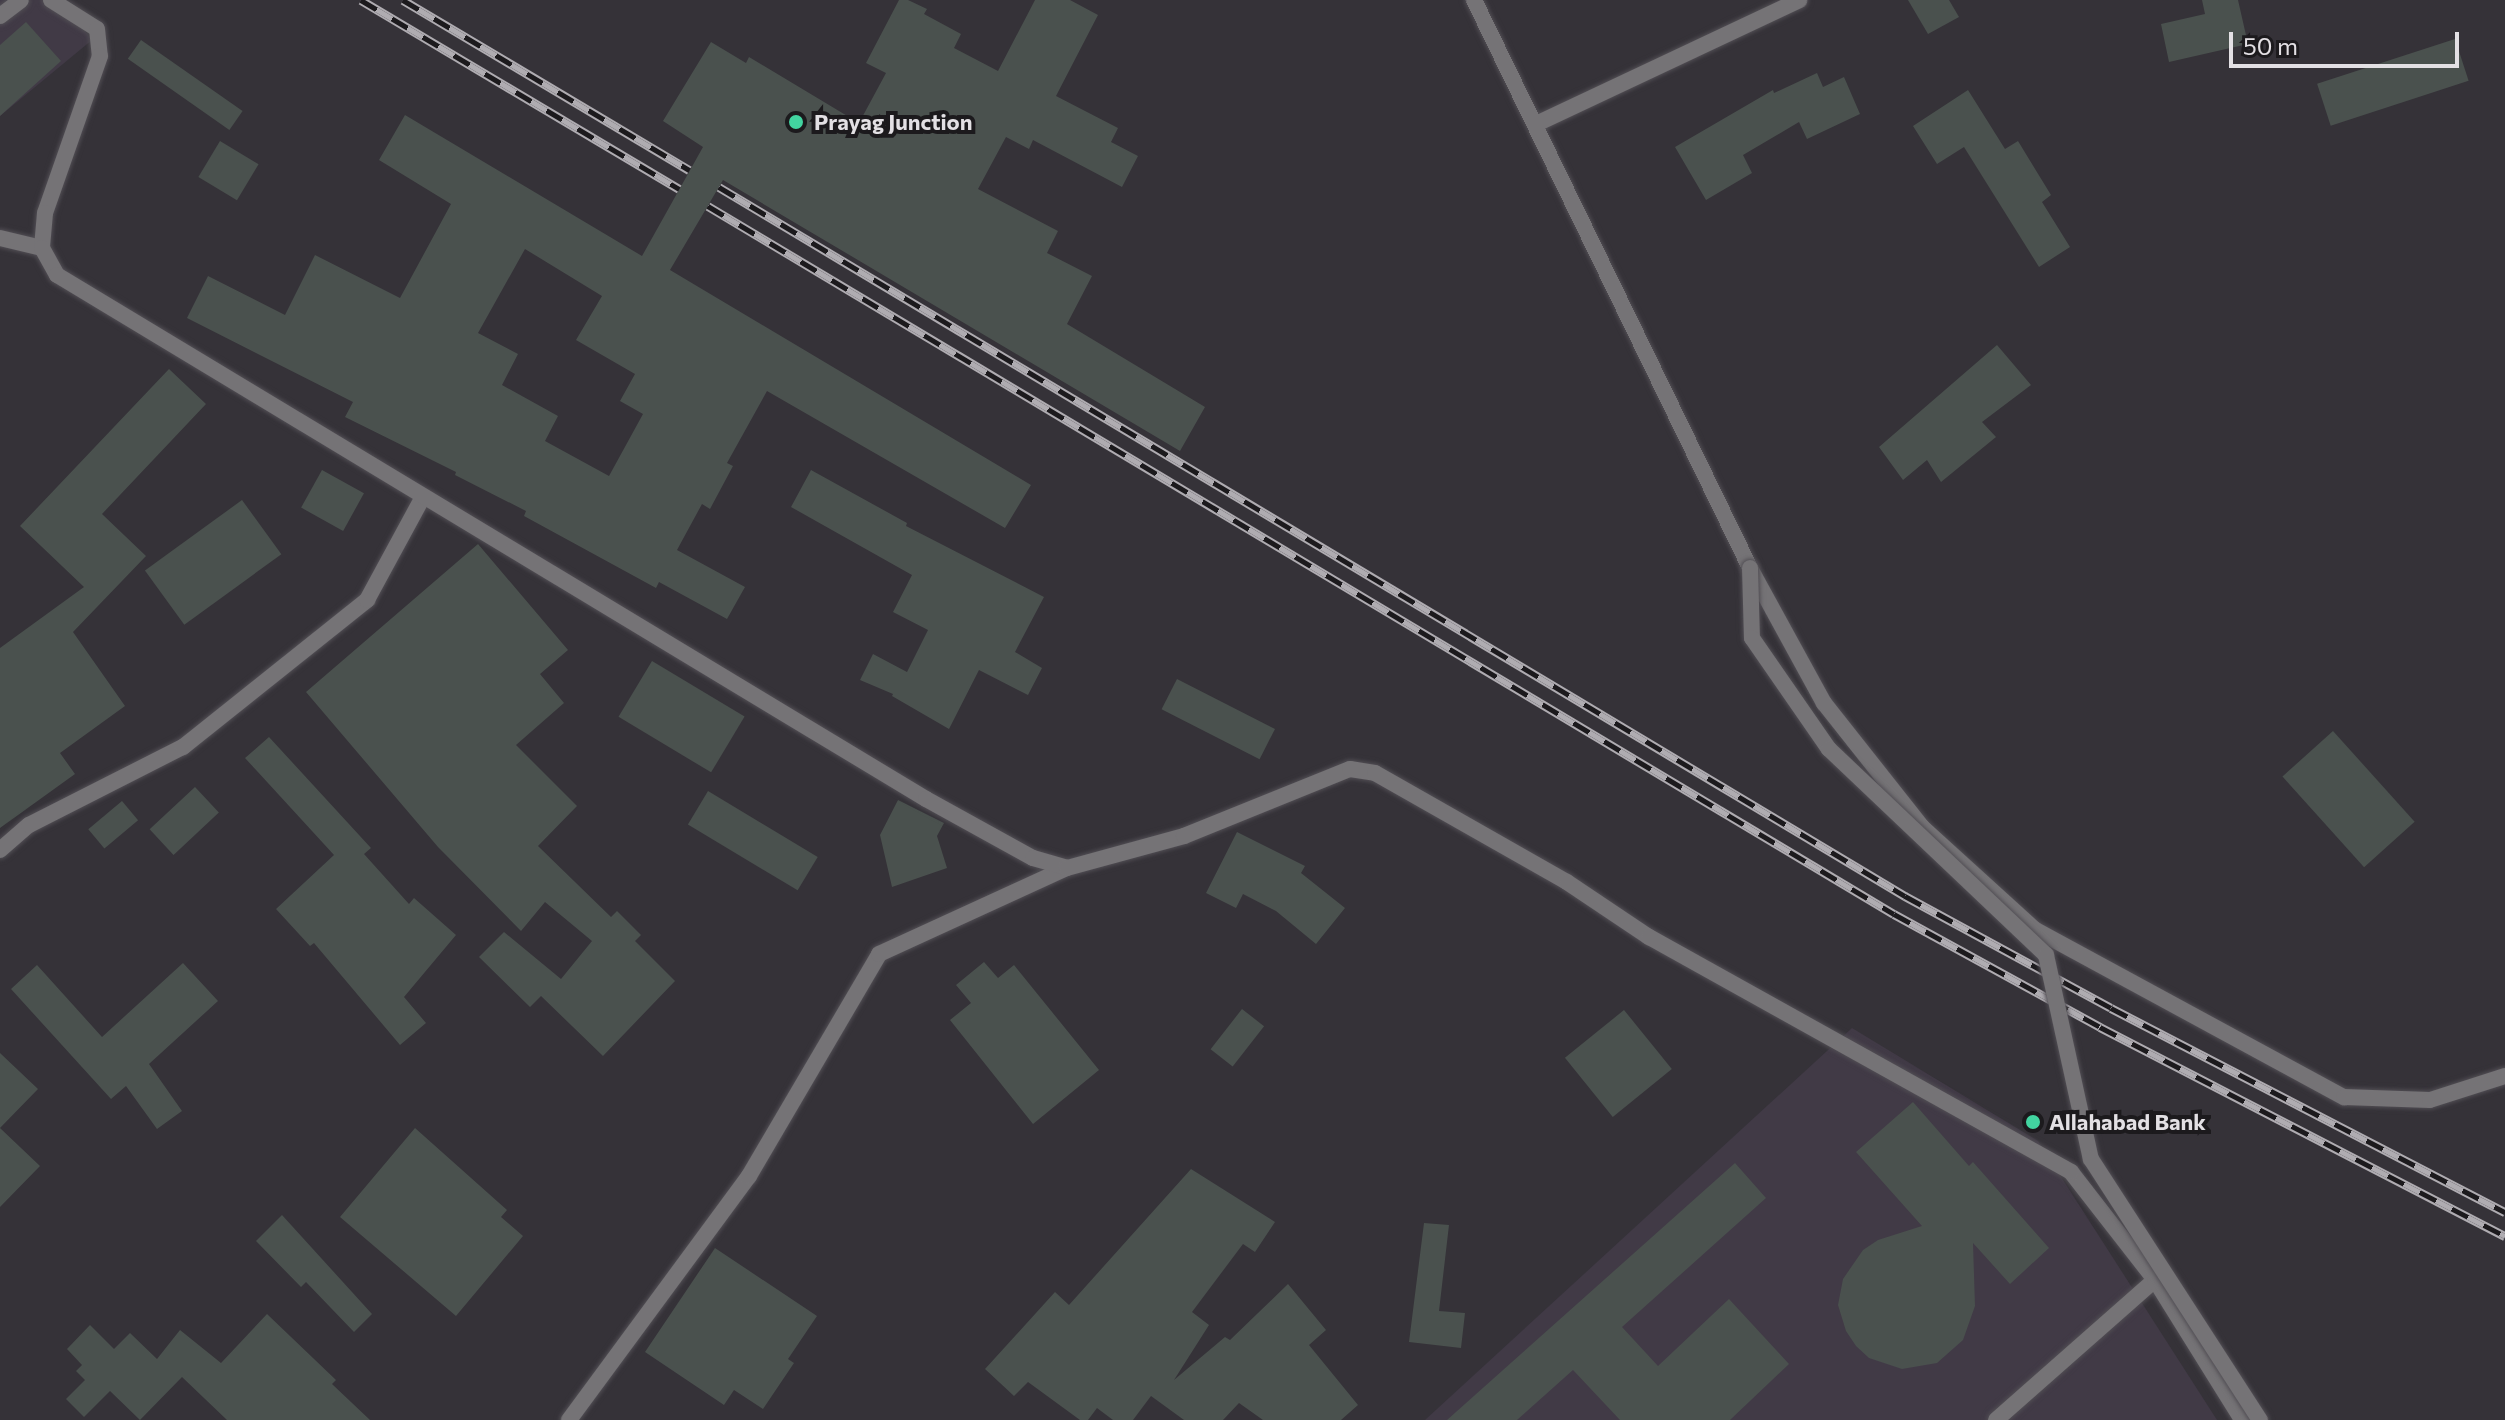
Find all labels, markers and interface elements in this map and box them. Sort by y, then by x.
scale bar [2233,16,2463,66]
text: 50 m [2243,31,2298,60]
place label: Prayag Junction [814,109,972,135]
marker: Prayag Junction [785,111,807,133]
place label: Allahabad Bank [2049,1109,2206,1135]
marker: Allahabad Bank [2024,1113,2042,1131]

